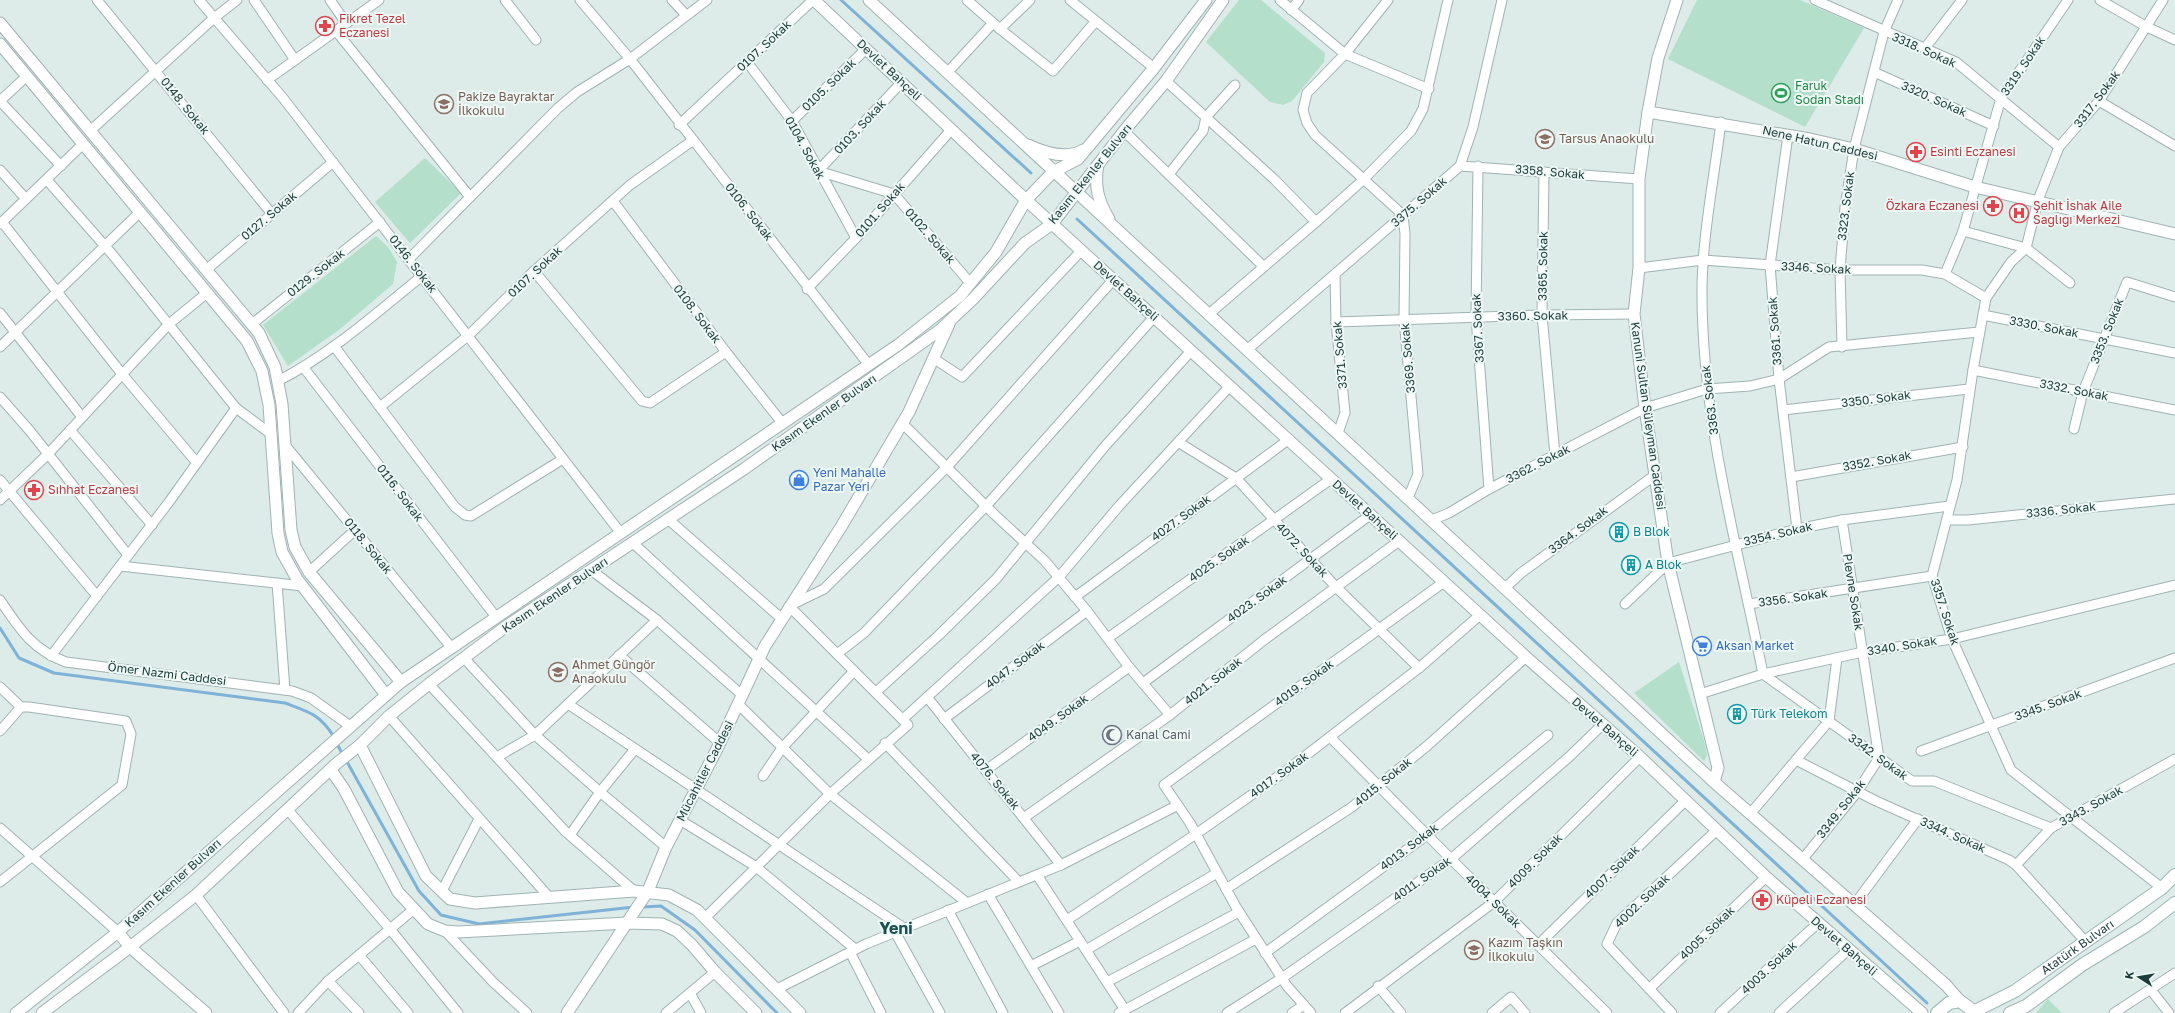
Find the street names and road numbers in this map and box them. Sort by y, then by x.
street label: 0107. Sokak [733,17,794,75]
street label: 3318. Sokak [1890,29,1959,70]
street label: 3319. Sokak [1997,33,2048,98]
street label: Devlet Bahçeli [854,36,925,103]
street label: 0105. Sokak [798,55,859,114]
street label: 3317. Sokak [2070,67,2123,130]
street label: 0148. Sokak [158,74,213,138]
street label: 3320. Sokak [1899,77,1969,120]
street label: 0103. Sokak [830,96,889,157]
street label: 0104. Sokak [782,114,829,182]
street label: Kasım Ekenler Bulvarı [1045,121,1135,227]
street label: Nene Hatun Caddesi [1761,122,1879,163]
street label: 3358. Sokak [1515,161,1586,182]
street label: 3323. Sokak [1834,170,1857,241]
street label: 3375. Sokak [1388,173,1450,230]
street label: 0101. Sokak [852,179,908,240]
street label: 0106. Sokak [722,180,777,244]
street label: 0127. Sokak [238,188,300,243]
street label: 0102. Sokak [902,205,959,267]
street label: 3365. Sokak [1534,231,1551,301]
street label: 0146. Sokak [386,232,441,296]
street label: 0107. Sokak [504,243,565,301]
street label: 0129. Sokak [284,245,348,300]
street label: Devlet Bahçeli [1090,257,1162,324]
street label: 3346. Sokak [1781,258,1852,277]
street label: 0108. Sokak [670,281,724,346]
street label: 3367. Sokak [1468,293,1487,363]
street label: 3353. Sokak [2087,295,2127,366]
street label: 3361. Sokak [1765,296,1784,366]
street label: 3360. Sokak [1498,307,1569,324]
street label: 3330. Sokak [2008,312,2080,341]
street label: 3371. Sokak [1329,320,1350,390]
street label: Kanuni Sultan Süleyman Caddesi [1628,321,1669,511]
street label: 3369. Sokak [1397,322,1418,394]
street label: 3363. Sokak [1698,364,1721,436]
street label: Kasım Ekenler Bulvarı [768,371,879,454]
street label: 3332. Sokak [2038,375,2110,404]
street label: 3350. Sokak [1840,387,1912,410]
street label: 3362. Sokak [1503,441,1573,486]
street label: 3352. Sokak [1841,447,1913,474]
street label: 0116. Sokak [374,461,427,525]
street label: Devlet Bahçeli [1329,476,1401,543]
street label: 4027. Sokak [1148,491,1214,544]
street label: 3336. Sokak [2025,498,2097,521]
street label: 3364. Sokak [1545,502,1610,557]
street label: 0118. Sokak [341,514,396,577]
street label: 3354. Sokak [1742,518,1814,549]
street label: 4072. Sokak [1273,519,1332,580]
street label: 4025. Sokak [1186,532,1252,585]
street label: Plevne Sokak [1840,552,1867,632]
street label: Kasım Ekenler Bulvarı [499,554,611,636]
street label: 4023. Sokak [1224,572,1290,625]
street label: 3357. Sokak [1928,577,1963,647]
street label: 3356. Sokak [1757,585,1829,610]
street label: 3340. Sokak [1866,633,1938,658]
street label: 4047. Sokak [982,637,1047,692]
street label: 4021. Sokak [1181,653,1245,708]
street label: 4019. Sokak [1271,656,1336,709]
street label: Ömer Nazmi Caddesi [107,659,227,688]
street label: 3345. Sokak [2012,685,2083,724]
street label: 4049. Sokak [1025,691,1091,745]
street label: Devlet Bahçeli [1569,694,1642,760]
street label: Mücahitler Caddesi [673,718,736,824]
street label: 3342. Sokak [1846,730,1911,783]
street label: 4017. Sokak [1247,748,1311,801]
street label: 4076. Sokak [968,749,1023,813]
street label: 4015. Sokak [1351,754,1414,809]
street label: 3349. Sokak [1813,776,1868,841]
street label: 3343. Sokak [2056,782,2125,829]
street label: 3344. Sokak [1918,813,1989,856]
street label: 4013. Sokak [1377,820,1441,873]
street label: 4009. Sokak [1504,830,1565,891]
street label: Kasım Ekenler Bulvarı [121,835,224,930]
street label: 4007. Sokak [1581,842,1642,901]
street label: 4011. Sokak [1390,853,1454,904]
street label: 4002. Sokak [1611,870,1673,931]
street label: 4004. Sokak [1463,871,1524,931]
street label: 4005. Sokak [1676,902,1738,963]
street label: Devlet Bahçeli [1808,913,1881,979]
street label: Atatürk Bulvarı [2038,916,2117,978]
street label: 4003. Sokak [1738,938,1800,997]

